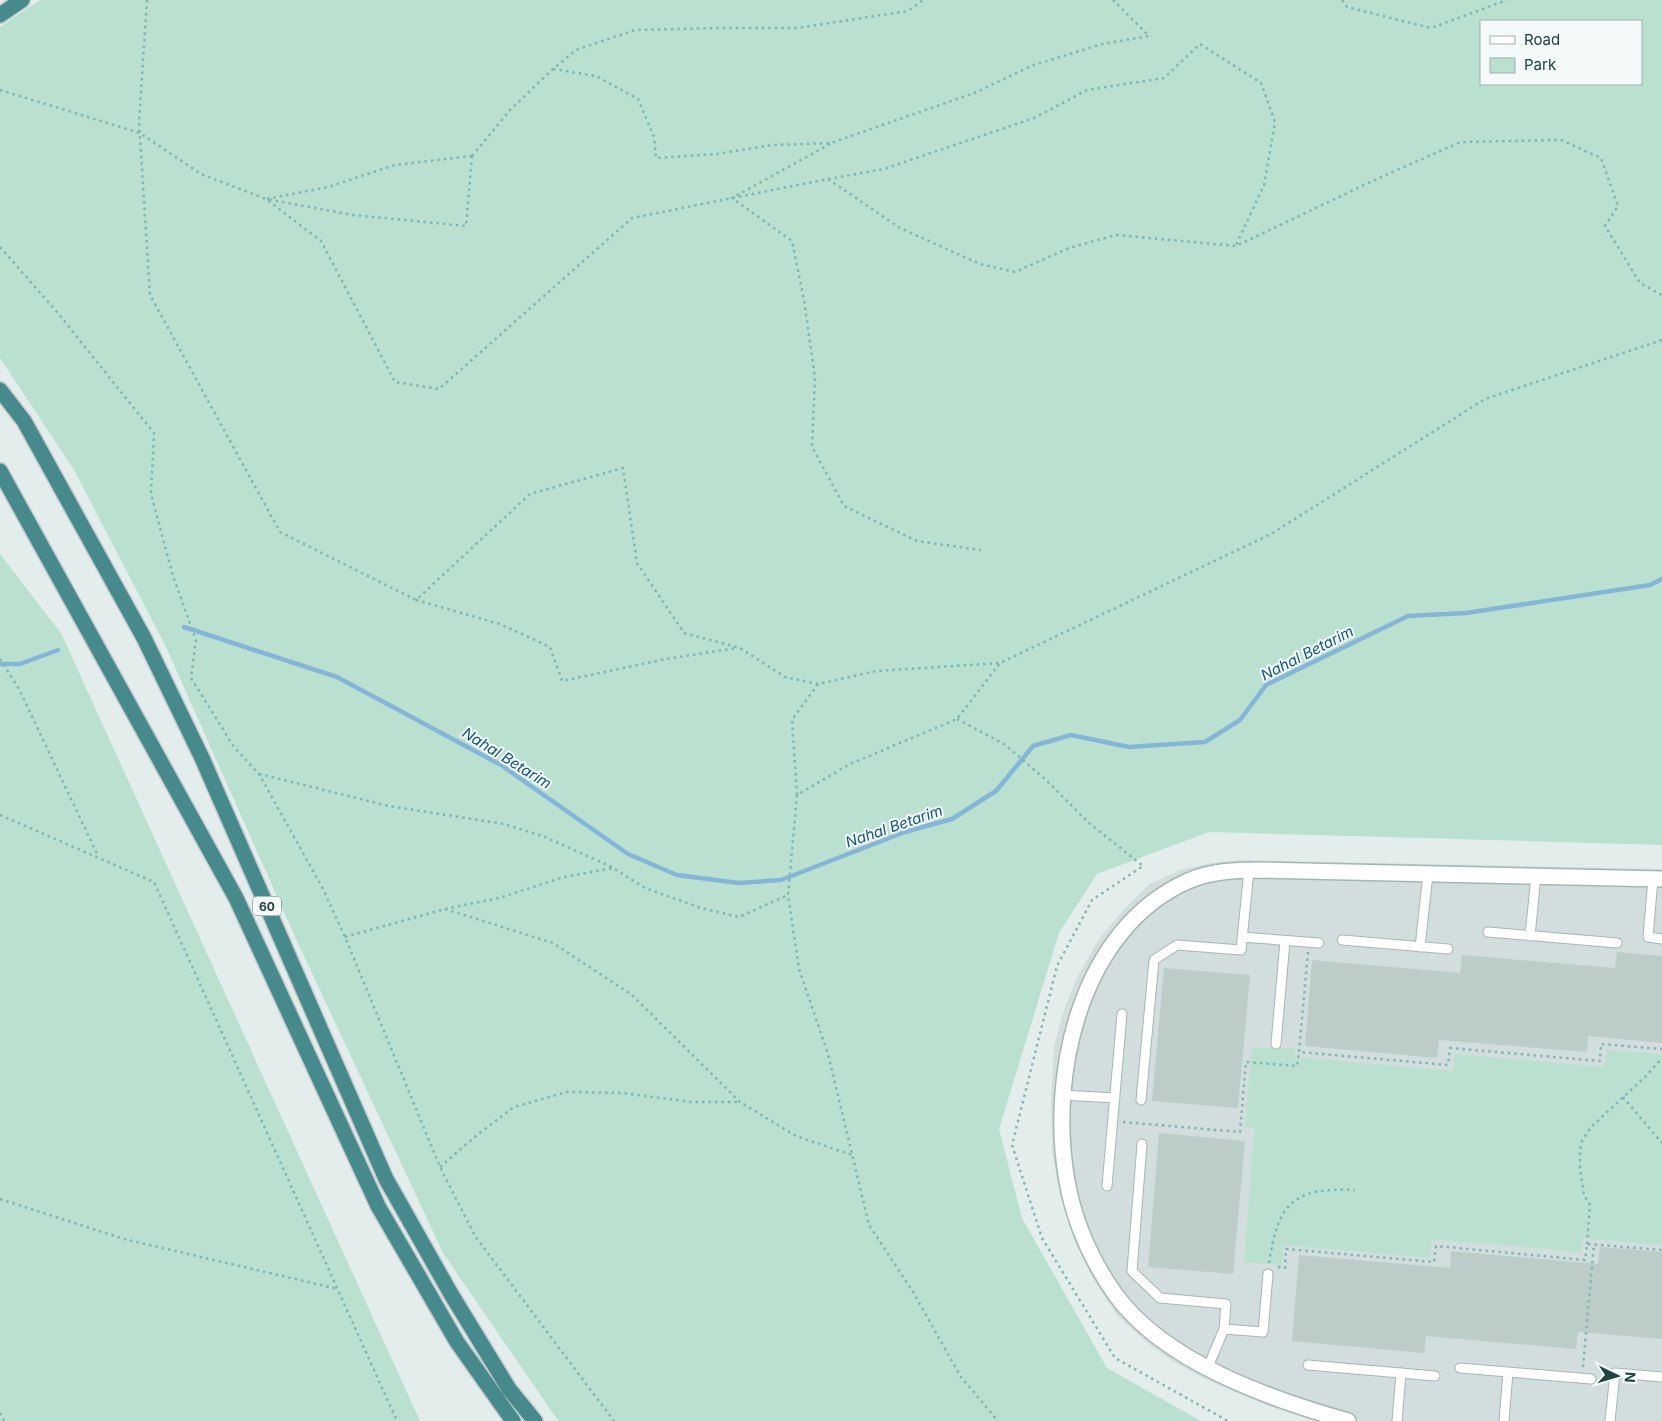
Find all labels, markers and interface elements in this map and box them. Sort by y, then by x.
legend [1480,20,1642,85]
text: Road [1524,30,1560,49]
text: Park [1524,55,1557,74]
water label: Nahal Betarim [1257,621,1357,685]
water label: Nahal Betarim [459,723,555,793]
water label: Nahal Betarim [843,800,945,852]
road number: 60 [253,896,281,916]
north arrow [1592,1351,1642,1401]
text: N [1622,1371,1639,1383]

